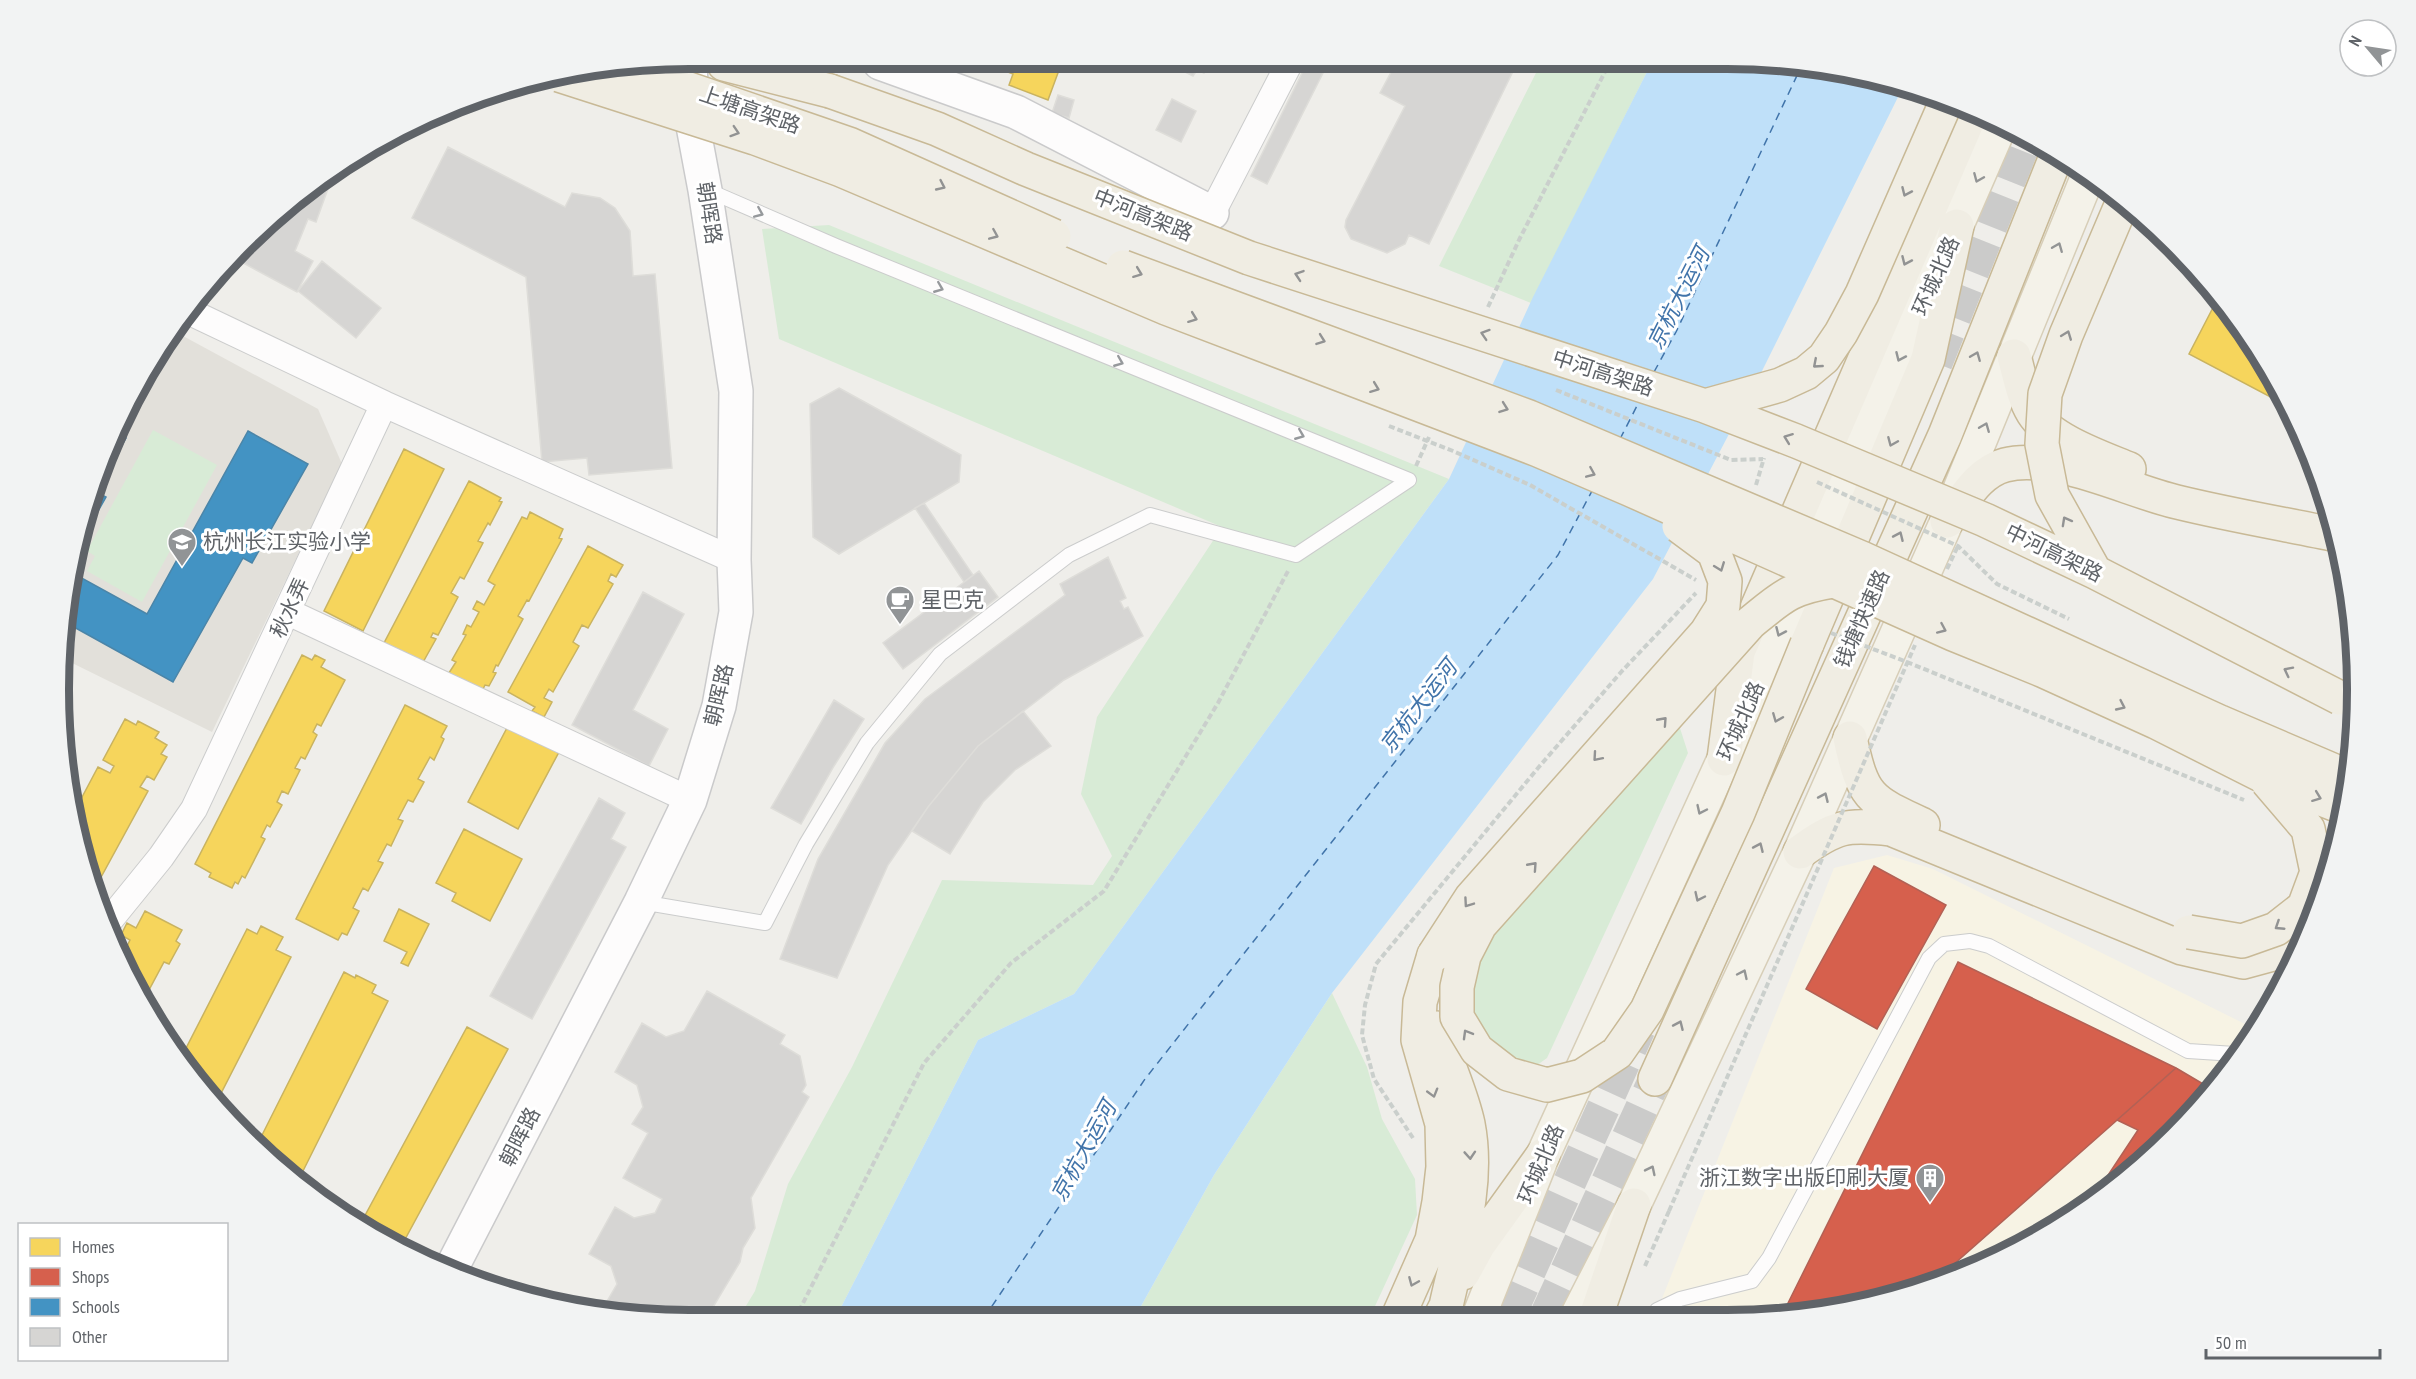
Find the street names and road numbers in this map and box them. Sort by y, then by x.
street label: 上塘高架路 [696,80,804,139]
street label: 朝晖路 [691,180,728,246]
street label: 中河高架路 [1089,182,1197,247]
street label: 环城北路 [1906,232,1965,320]
street label: 中河高架路 [1549,343,1657,402]
street label: 中河高架路 [2001,517,2107,588]
street label: 钱塘快速路 [1828,565,1895,672]
street label: 秋水弄 [264,574,315,642]
street label: 朝晖路 [698,661,739,729]
street label: 环城北路 [1711,677,1770,765]
street label: 朝晖路 [493,1103,546,1171]
street label: 环城北路 [1512,1120,1569,1208]

